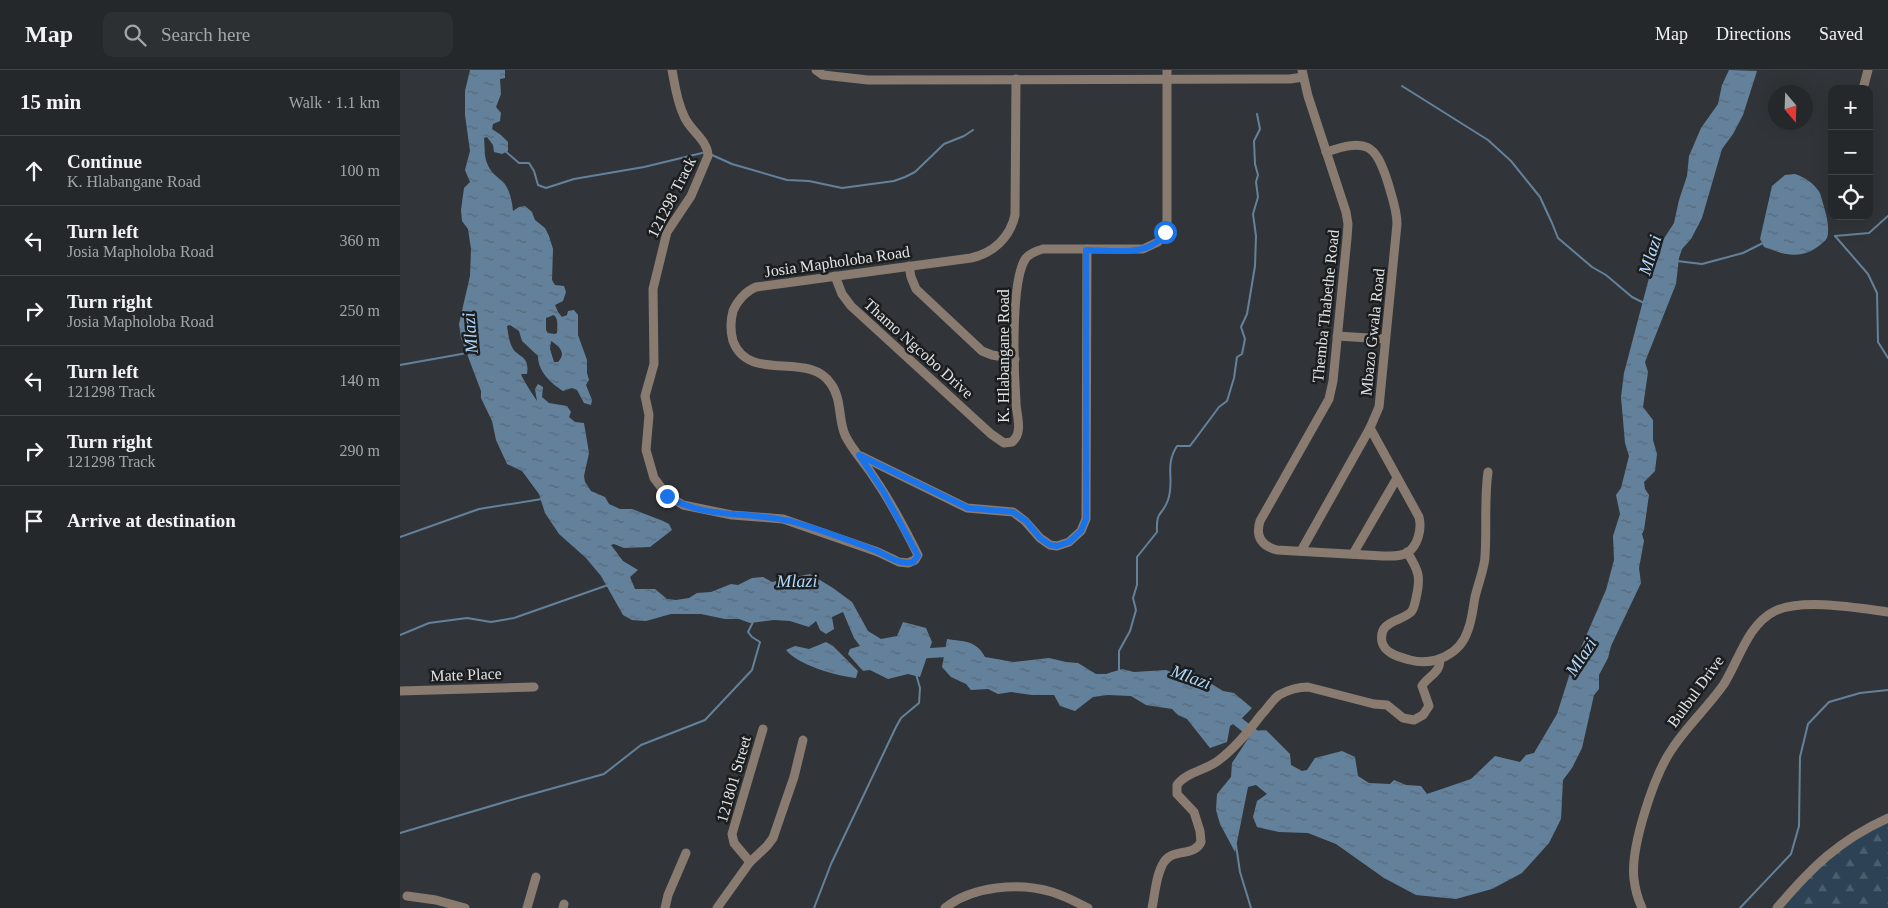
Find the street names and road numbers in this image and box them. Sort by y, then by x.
street label: 121298 Track [644,154,699,240]
street label: Themba Thabethe Road [1309,229,1342,383]
street label: Josia Mapholoba Road [763,243,911,281]
street label: Mbazo Gwala Road [1357,268,1388,397]
street label: K. Hlabangane Road [995,289,1013,423]
street label: Thamo Ngcobo Drive [860,295,977,402]
street label: Bulbul Drive [1664,652,1727,730]
street label: Mate Place [430,665,502,684]
street label: 121801 Street [713,733,754,824]

